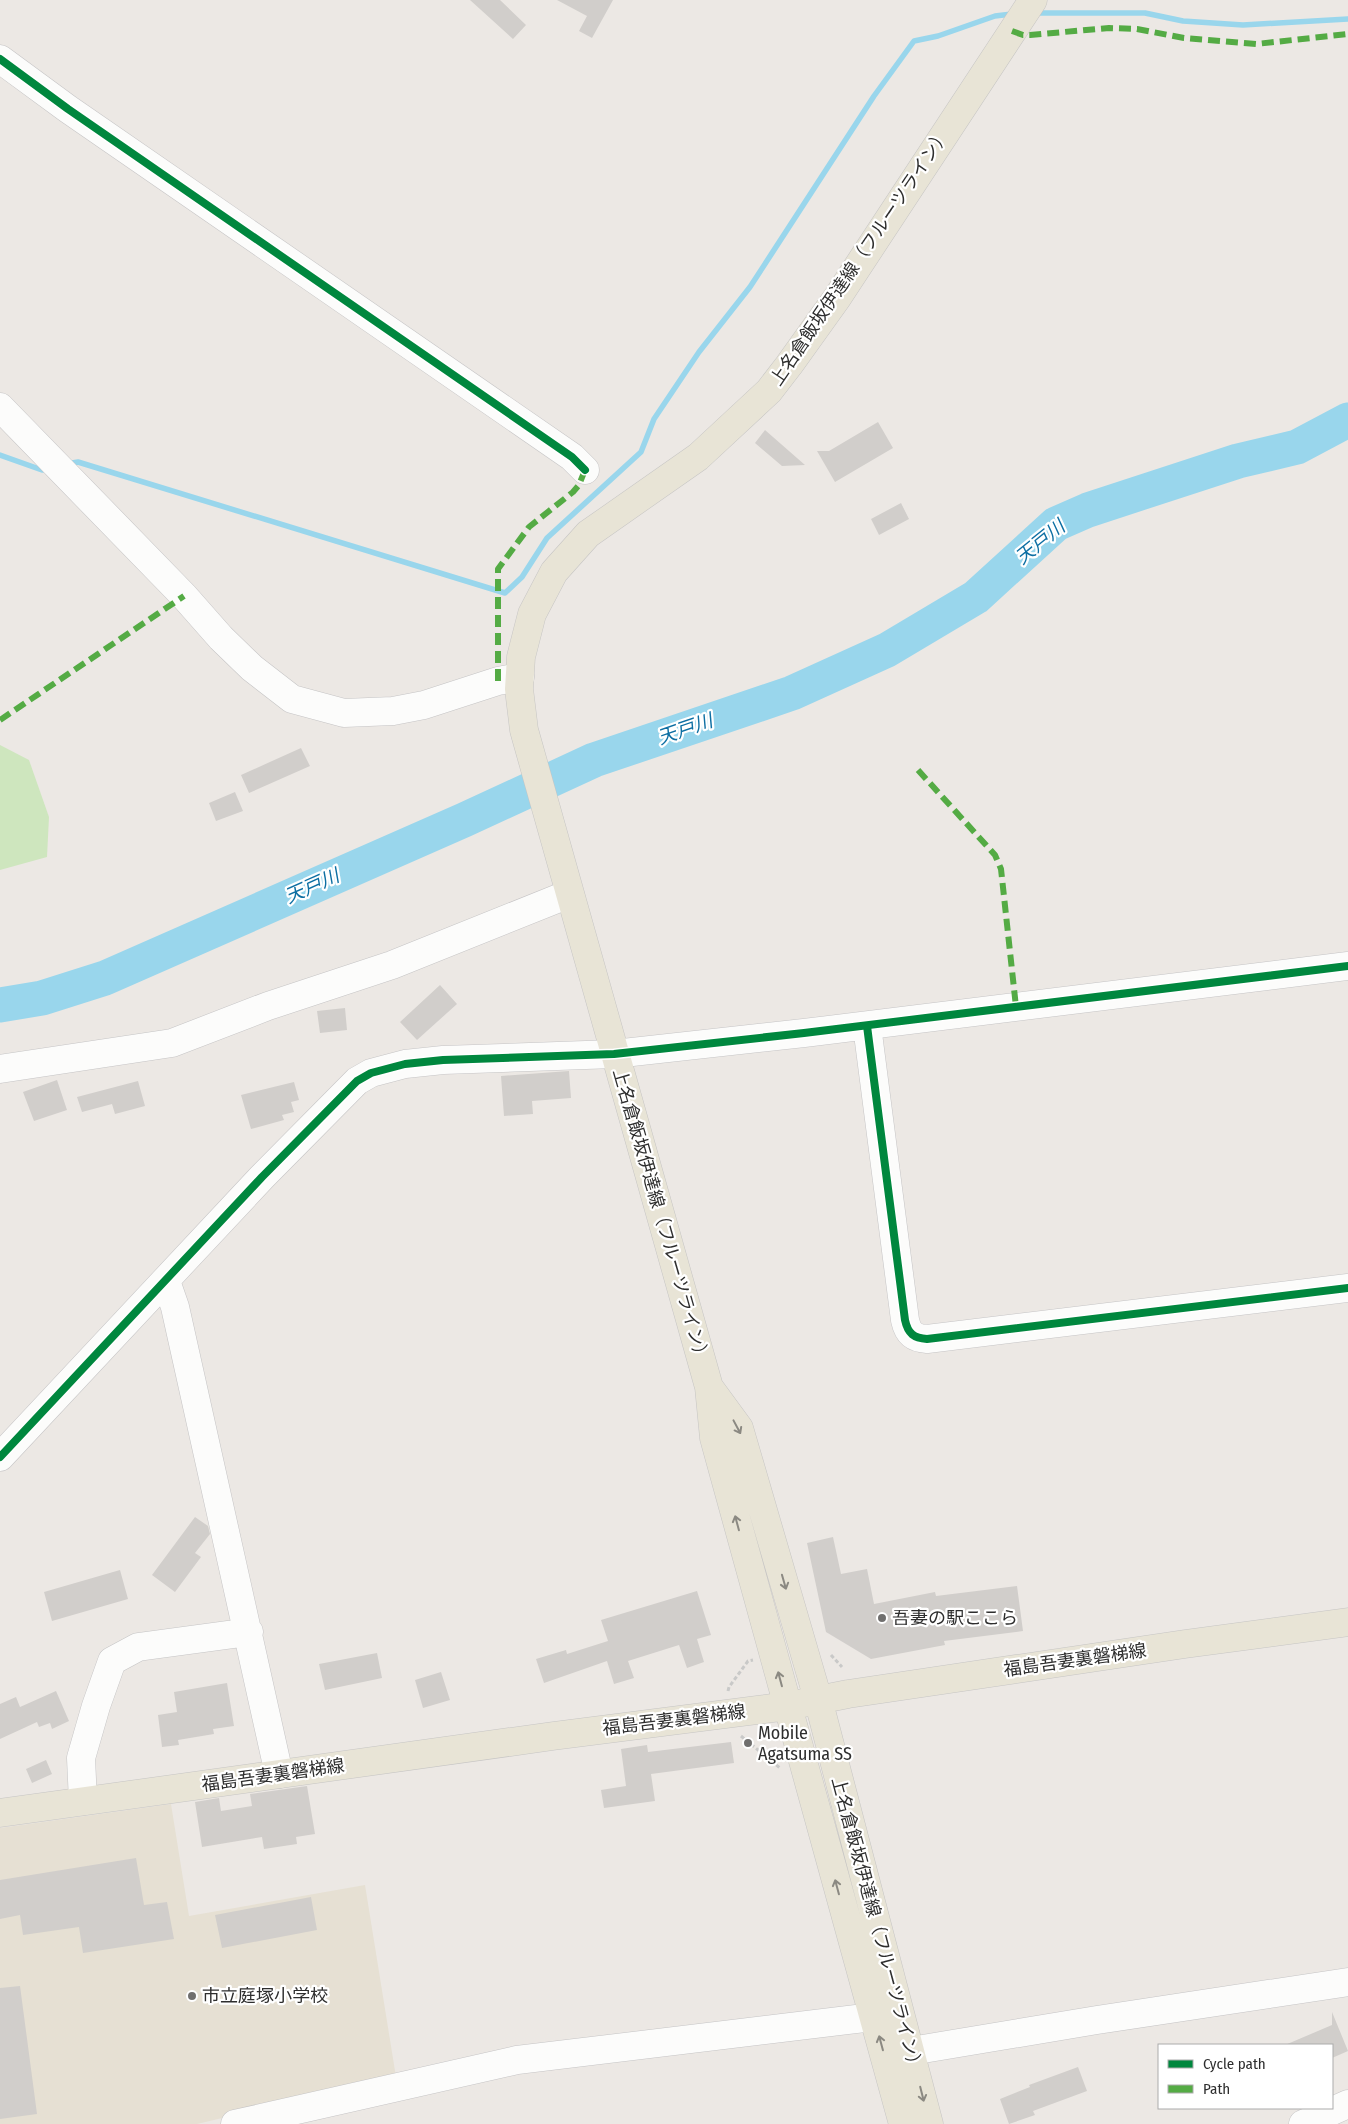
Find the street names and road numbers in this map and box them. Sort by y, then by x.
street label: 上名倉飯坂伊達線（フルーツライン） [765,124,955,390]
street label: 上名倉飯坂伊達線（フルーツライン） [608,1066,714,1366]
street label: 福島吾妻裏磐梯線 [1002,1639,1148,1681]
street label: 福島吾妻裏磐梯線 [601,1700,747,1740]
street label: 福島吾妻裏磐梯線 [200,1754,346,1796]
street label: 上名倉飯坂伊達線（フルーツライン） [827,1775,927,2075]

